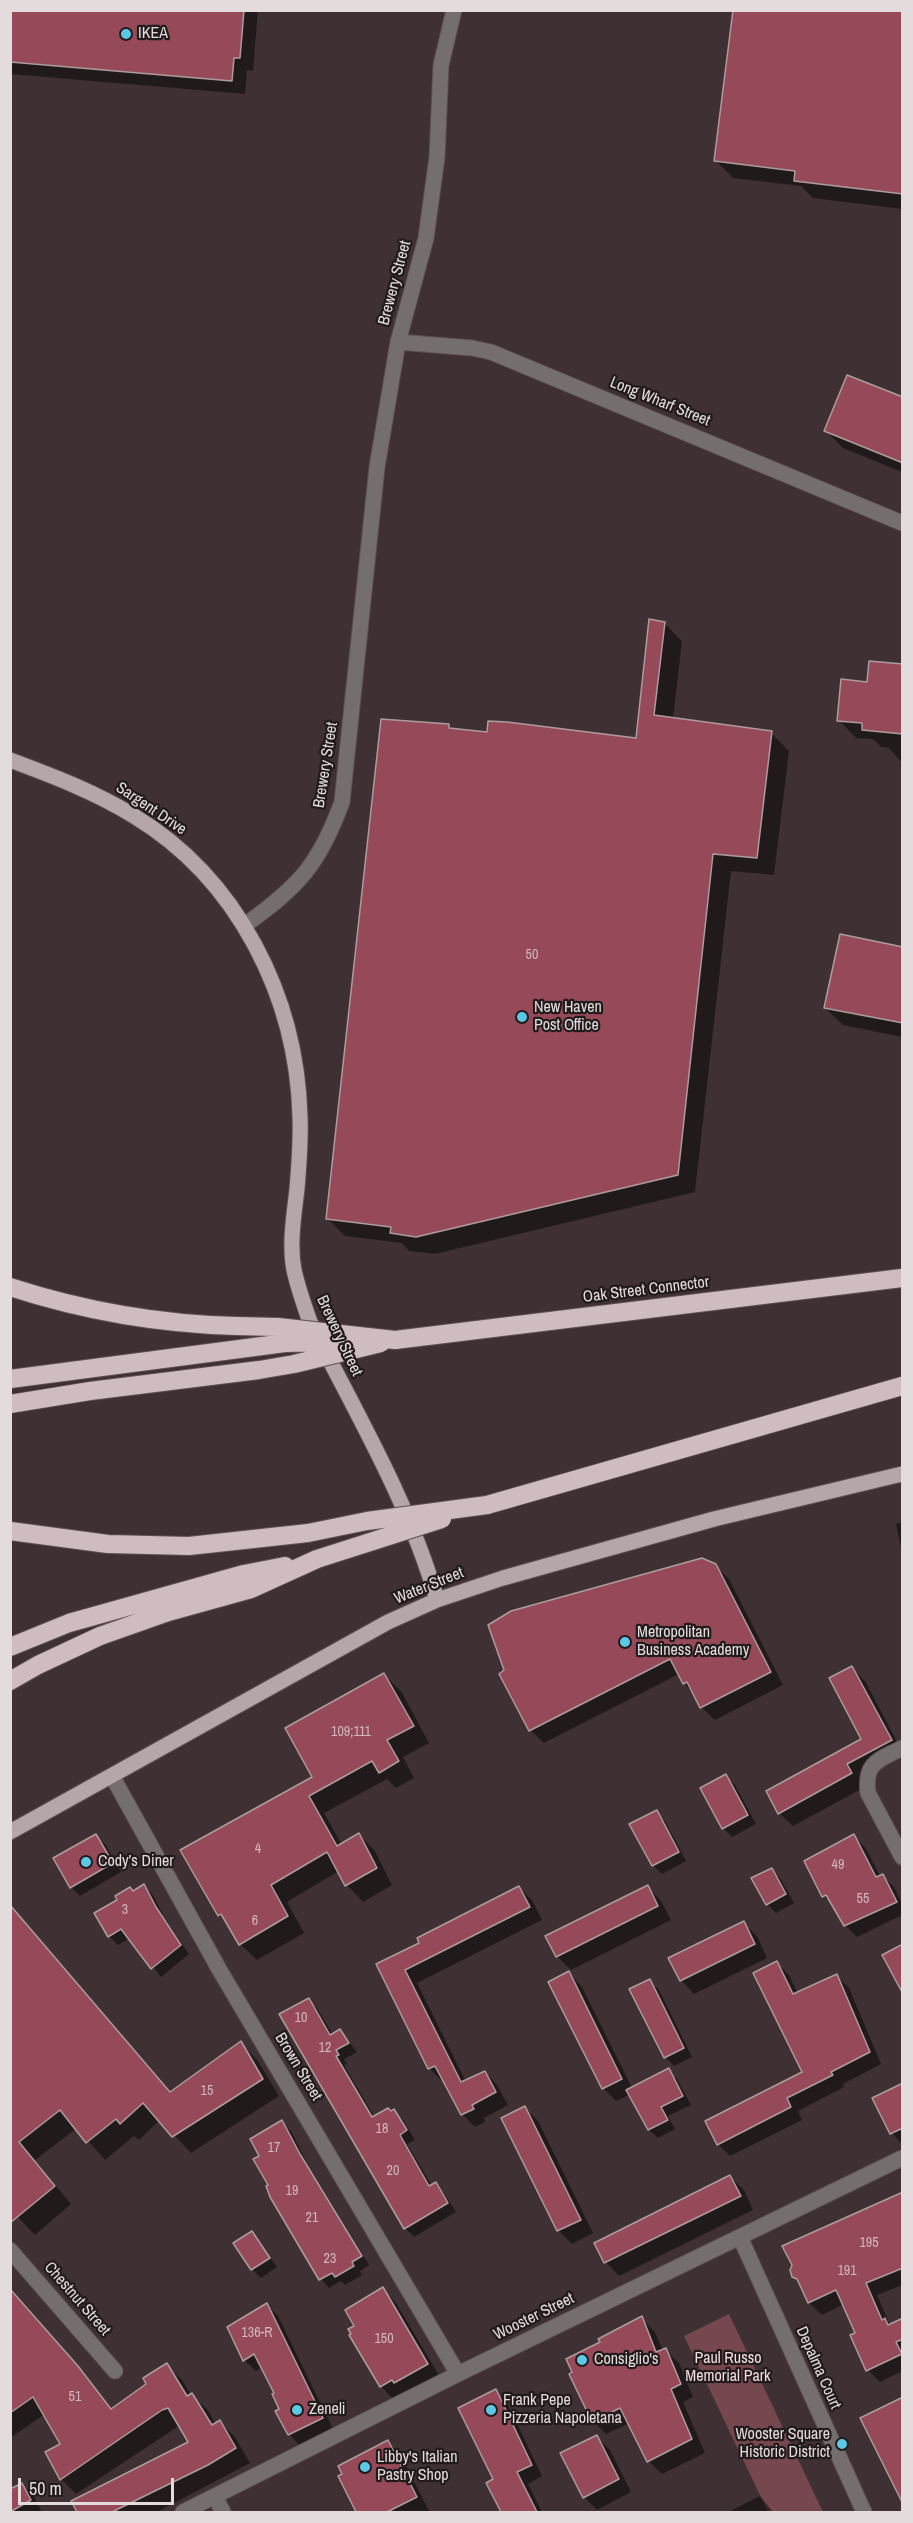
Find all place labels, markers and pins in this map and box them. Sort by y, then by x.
place label: IKEA [138,24,168,44]
marker: IKEA [119,27,133,41]
place label: New Haven Post Office [534,998,602,1036]
marker: New Haven Post Office [515,1010,529,1024]
place label: Metropolitan Business Academy [637,1623,749,1661]
marker: Metropolitan Business Academy [618,1635,632,1649]
place label: Cody’s Diner [98,1852,174,1872]
marker: Cody’s Diner [79,1855,93,1869]
place label: Consiglio's [594,2350,658,2370]
marker: Consiglio's [575,2353,589,2367]
place label: Frank Pepe Pizzeria Napoletana [503,2391,622,2429]
place label: Zeneli [309,2400,345,2420]
marker: Zeneli [290,2403,304,2417]
marker: Frank Pepe Pizzeria Napoletana [484,2403,498,2417]
place label: Wooster Square Historic District [735,2425,830,2463]
marker: Wooster Square Historic District [835,2437,849,2451]
place label: Libby's Italian Pastry Shop [377,2448,458,2486]
marker: Libby's Italian Pastry Shop [358,2460,372,2474]

